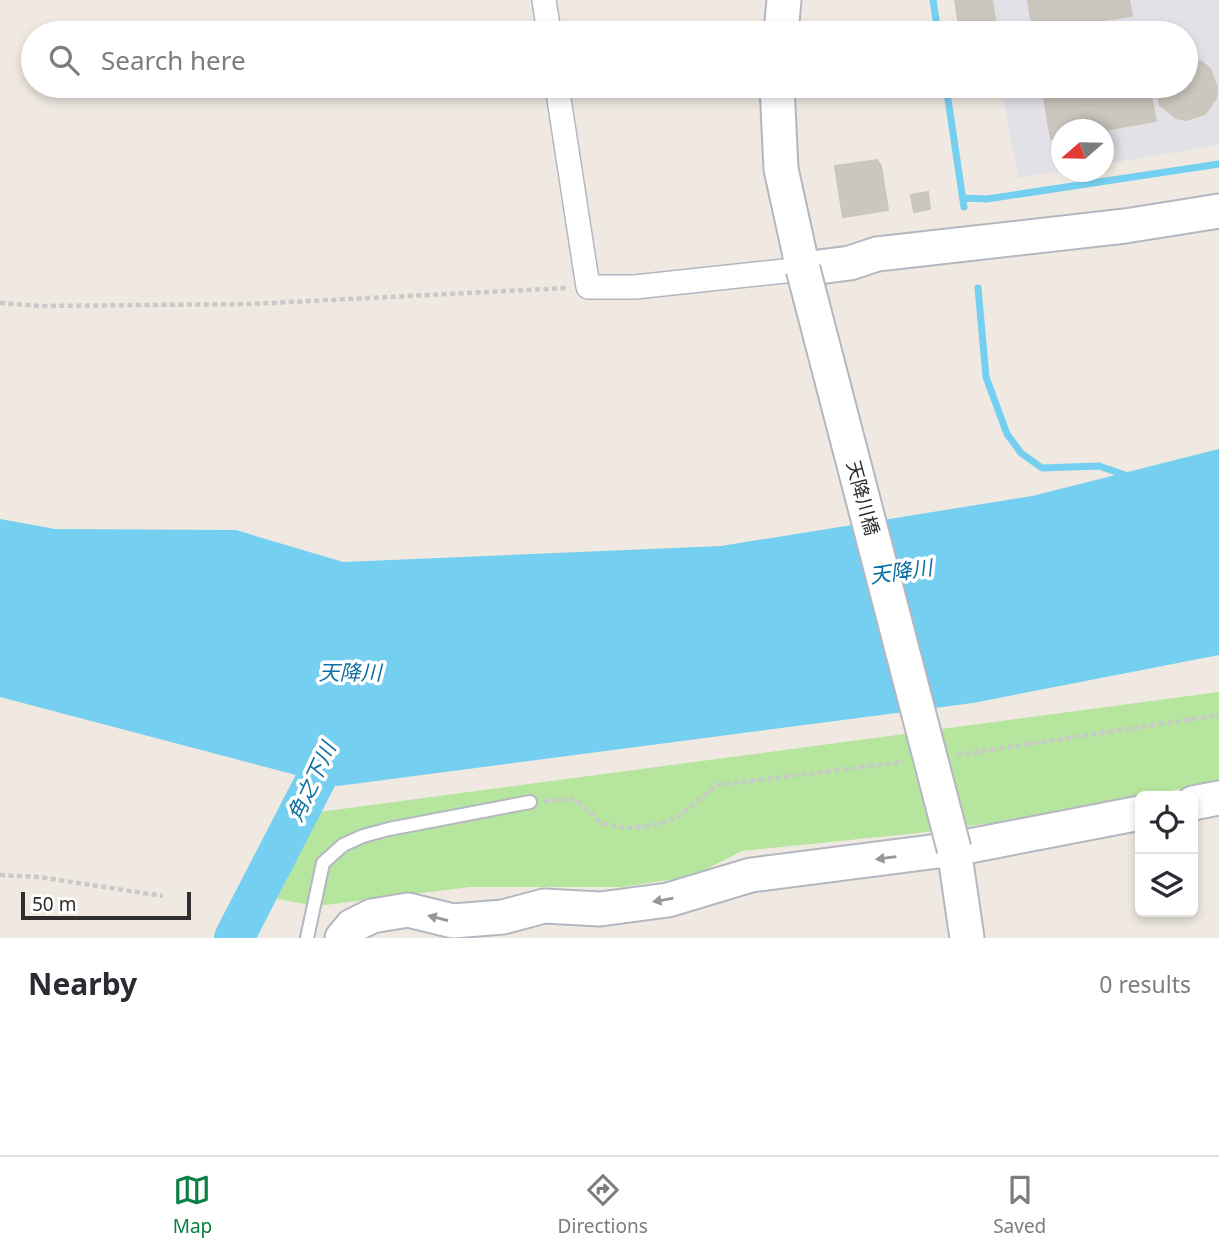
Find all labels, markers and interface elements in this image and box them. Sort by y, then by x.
search box [21,21,1198,98]
icon: search [45,41,83,79]
text: Search here [101,42,246,78]
north arrow [1051,119,1114,182]
street label: 天降川橋 [841,458,885,538]
water label: 天降川 [868,552,936,589]
water label: 天降川 [319,658,383,686]
water label: 角之下川 [281,736,342,826]
map controls [1135,791,1198,917]
button: locate [1135,791,1198,854]
one-way arrow [875,852,897,863]
button: layers [1135,854,1198,917]
scale bar [21,889,191,921]
text: 50 m [32,891,76,917]
one-way arrow [652,895,674,906]
one-way arrow [427,912,449,923]
text: Nearby [28,963,137,1004]
text: 0 results [1099,968,1191,1000]
tab: Map [173,1171,212,1239]
tab: Directions [558,1171,648,1239]
tab: Saved [993,1171,1046,1239]

